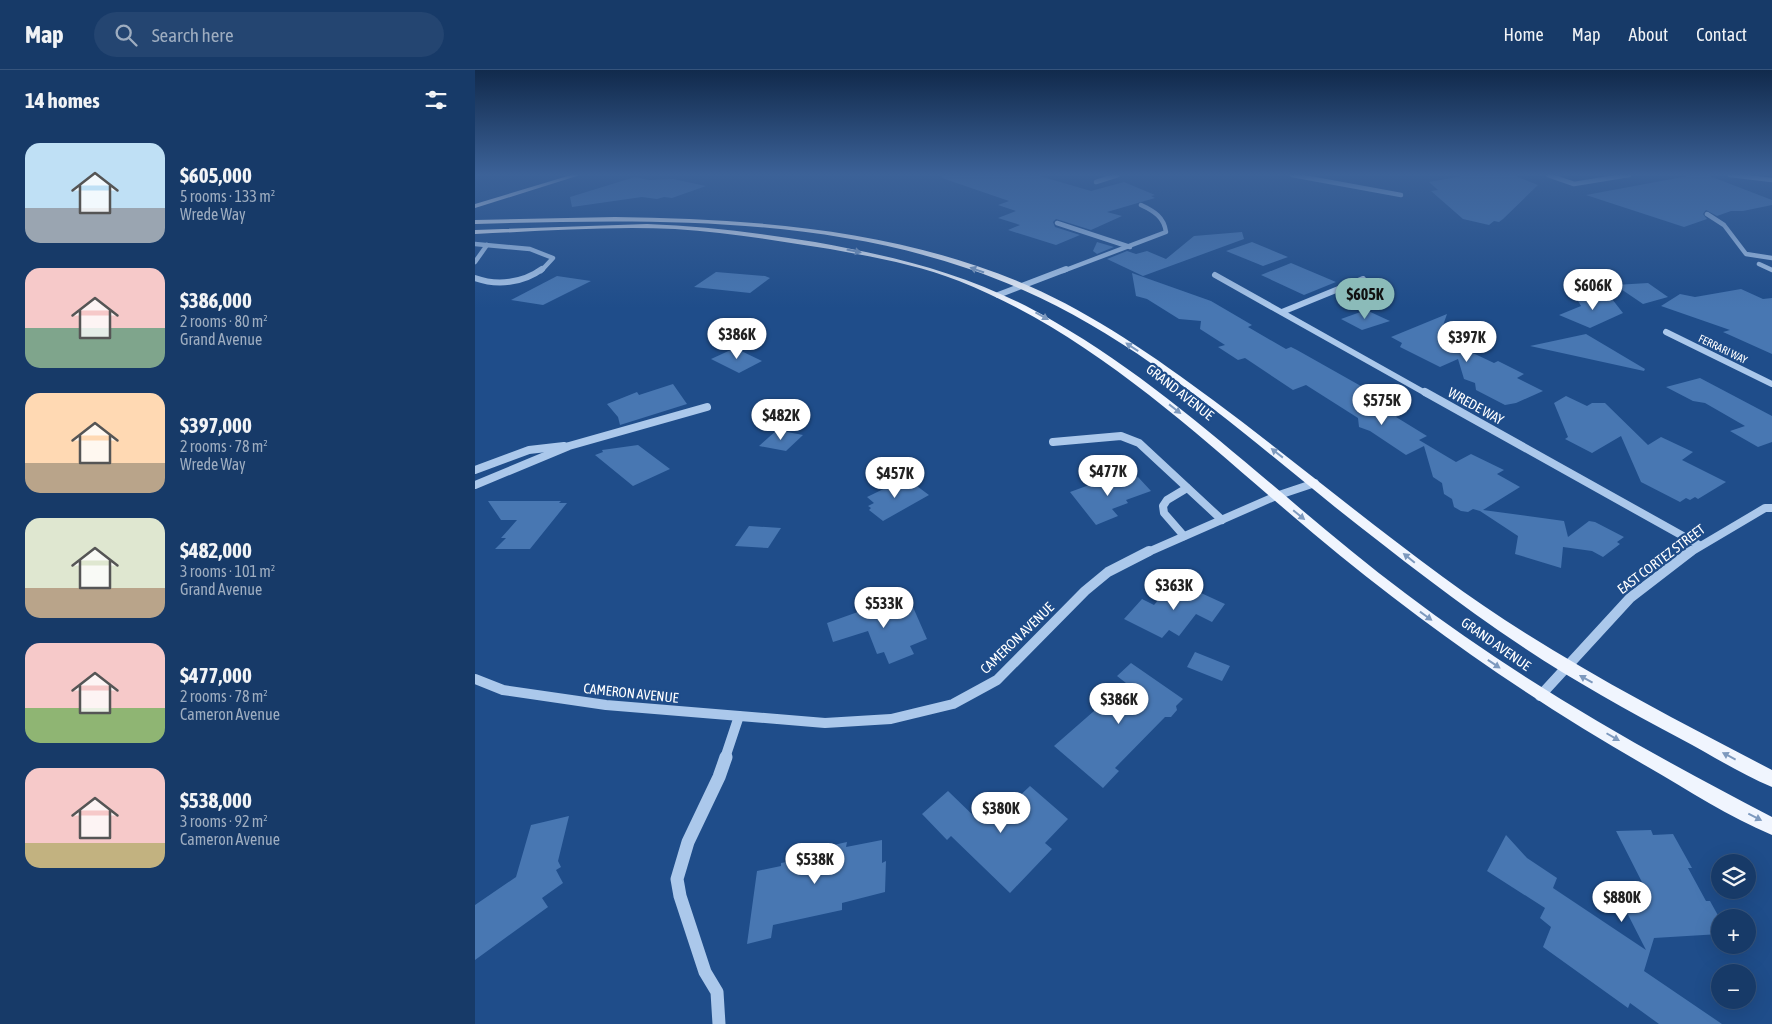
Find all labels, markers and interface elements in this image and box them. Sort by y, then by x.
search box [94,12,444,57]
text: Map [25,21,64,48]
icon: search [112,21,140,49]
text: Search here [152,24,234,46]
text: Home [1504,24,1544,45]
text: Map [1572,24,1601,45]
text: About [1629,24,1668,45]
text: Contact [1696,24,1747,45]
icon: filters [422,86,450,114]
text: 14 homes [25,88,100,112]
icon: home [65,163,125,223]
text: $605,000 [180,163,252,187]
text: 5 rooms · 133 m² [180,187,275,205]
text: Wrede Way [180,205,246,223]
one-way arrow [847,247,862,255]
one-way arrow [969,266,984,274]
pin: $606K [1558,268,1628,311]
text: $606K [1574,276,1612,294]
pin: $605K [1330,278,1400,320]
text: $605K [1346,285,1384,303]
icon: home [65,288,125,348]
text: $386,000 [180,288,252,312]
text: 2 rooms · 80 m² [180,312,268,330]
one-way arrow [1035,312,1050,320]
pin: $386K [702,318,772,360]
pin: $397K [1432,320,1502,363]
text: $386K [718,325,756,343]
text: $397K [1448,328,1486,346]
text: Grand Avenue [180,330,262,348]
street label: FERRARI WAY [1697,332,1749,366]
one-way arrow [1125,342,1139,351]
street label: GRAND AVENUE [1143,361,1217,423]
pin: $575K [1347,384,1417,426]
street label: WREDE WAY [1445,384,1507,428]
text: $575K [1363,391,1401,409]
pin: $482K [746,398,816,441]
one-way arrow [1168,404,1181,415]
text: $482K [762,406,800,424]
icon: home [65,413,125,473]
text: $397,000 [180,413,252,437]
text: 2 rooms · 78 m² [180,437,268,455]
one-way arrow [1270,448,1284,458]
pin: $477K [1073,454,1143,497]
text: Wrede Way [180,455,246,473]
pin: $457K [860,456,930,499]
text: $477K [1089,462,1127,480]
text: $457K [876,464,914,482]
one-way arrow [1292,509,1305,520]
street label: EAST CORTEZ STREET [1614,521,1708,597]
icon: home [65,538,125,598]
text: $482,000 [180,538,252,562]
one-way arrow [1402,552,1415,563]
text: 3 rooms · 101 m² [180,562,275,580]
pin: $363K [1139,568,1209,611]
text: $363K [1155,576,1193,594]
text: Grand Avenue [180,580,262,598]
pin: $533K [849,586,919,629]
text: $533K [865,594,903,612]
street label: CAMERON AVENUE [977,599,1057,677]
one-way arrow [1419,611,1433,621]
street label: GRAND AVENUE [1458,614,1534,674]
one-way arrow [1487,659,1501,669]
icon: home [65,663,125,723]
text: $477,000 [180,663,252,687]
one-way arrow [1580,674,1593,683]
street label: CAMERON AVENUE [583,680,679,706]
pin: $386K [1084,682,1154,725]
text: 2 rooms · 78 m² [180,687,268,705]
text: $386K [1100,690,1138,708]
text: Cameron Avenue [180,705,280,723]
one-way arrow [1607,733,1620,742]
one-way arrow [1722,752,1736,760]
icon: home [65,788,125,848]
text: $538,000 [180,788,252,812]
pin: $380K [966,792,1036,834]
text: $380K [982,799,1020,817]
text: 3 rooms · 92 m² [180,812,268,830]
one-way arrow [1748,813,1762,821]
text: Cameron Avenue [180,830,280,848]
pin: $538K [780,842,850,885]
text: $538K [796,850,834,868]
map controls [1711,854,1756,1009]
button: layers [1711,854,1756,899]
pin: $880K [1587,880,1657,923]
text: $880K [1603,888,1641,906]
button: + [1711,909,1756,954]
button: − [1711,964,1756,1009]

